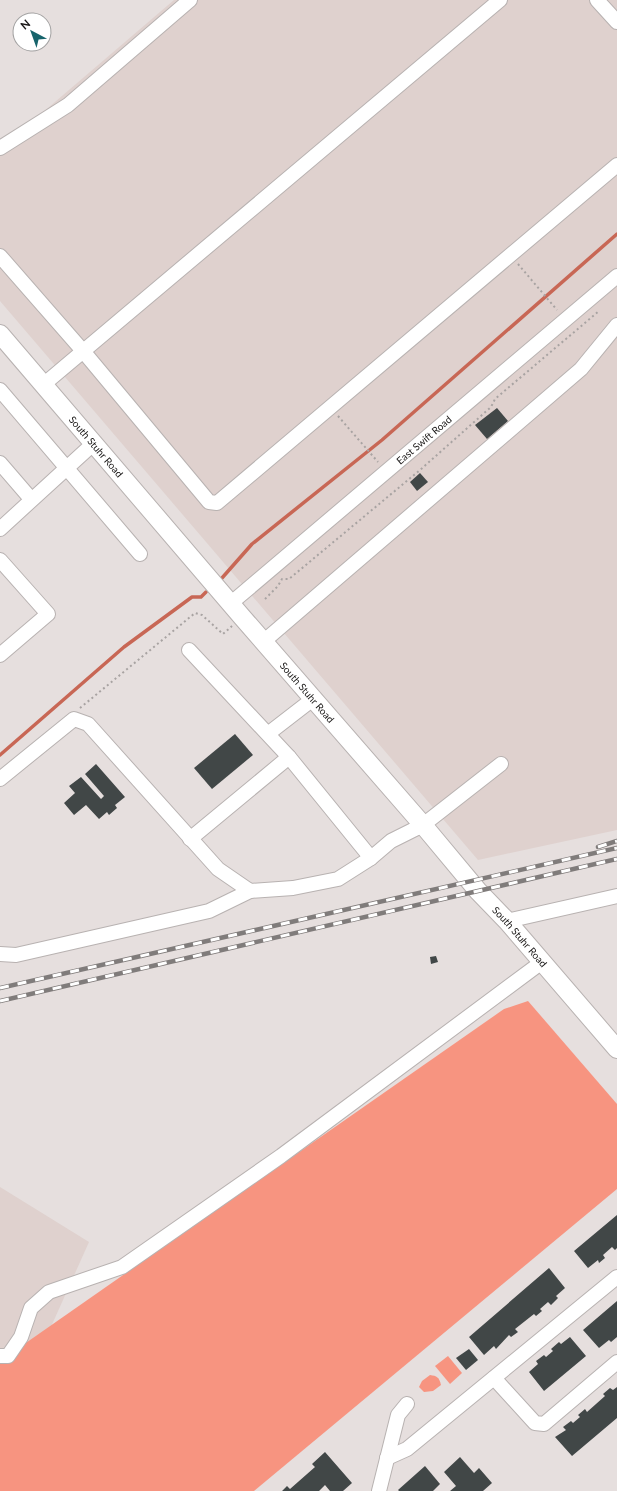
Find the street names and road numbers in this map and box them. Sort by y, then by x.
street label: South Stuhr Road [67,413,126,479]
street label: East Swift Road [394,413,454,466]
street label: South Stuhr Road [278,659,337,725]
street label: South Stuhr Road [490,904,550,969]

